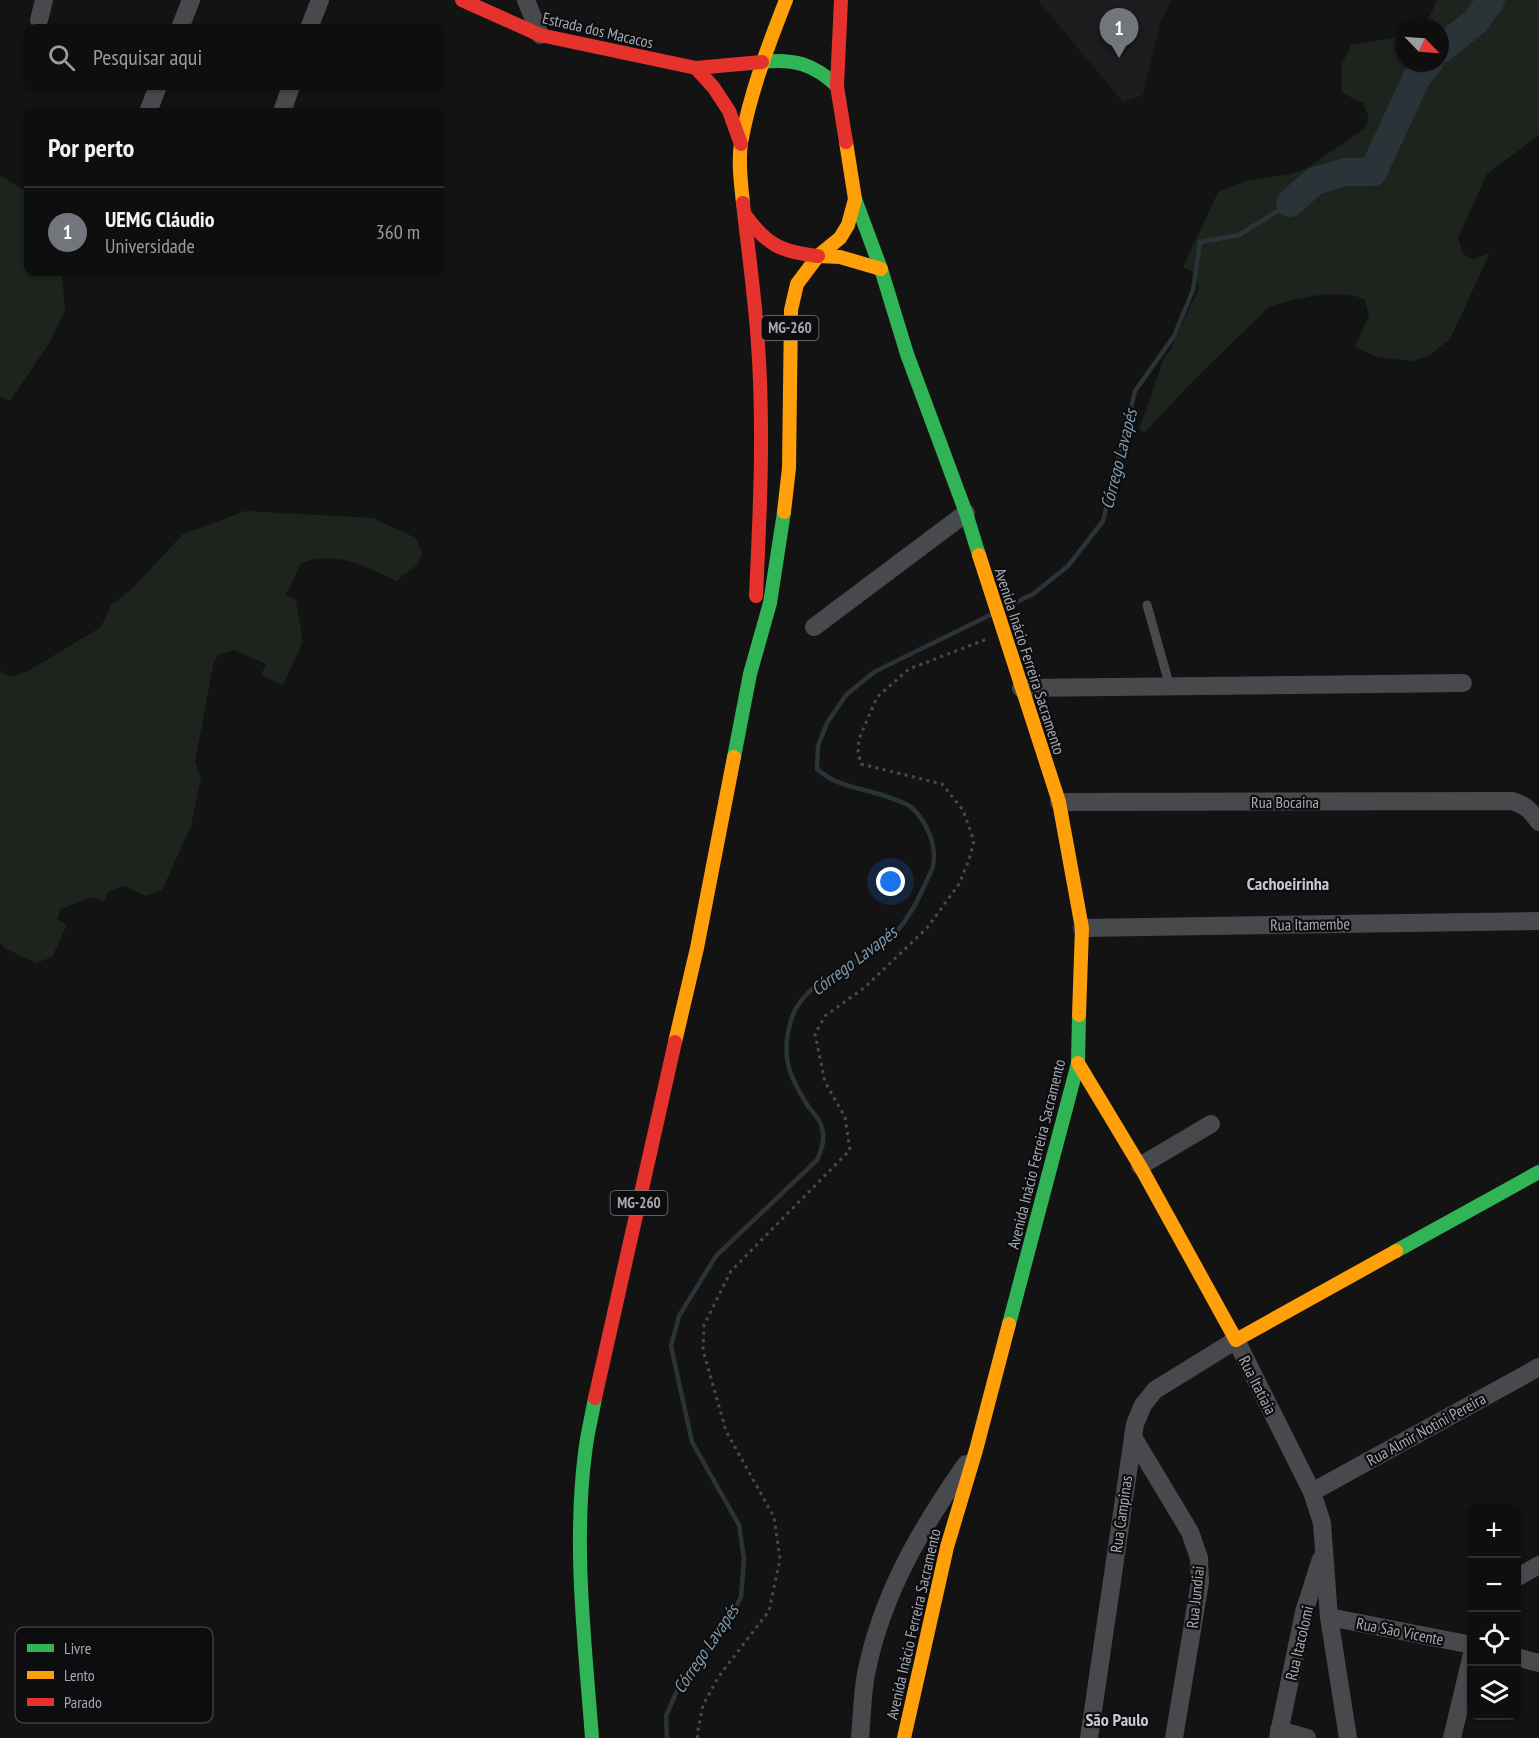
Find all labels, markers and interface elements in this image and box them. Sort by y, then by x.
street label: Estrada dos Macacos [541,8,655,52]
pin: 1 [1100,8,1138,58]
north arrow [1395,18,1449,72]
search box [24,24,444,90]
icon: search [45,41,78,74]
text: Pesquisar aqui [93,43,202,71]
text: Por perto [48,131,134,164]
text: UEMG Cláudio [105,205,215,233]
text: 1 [63,219,72,245]
text: 360 m [376,219,420,245]
text: Universidade [105,233,195,259]
road number: MG-260 [762,316,818,340]
water label: Córrego Lavapés [1095,405,1142,511]
street label: Avenida Inácio Ferreira Sacramento [990,565,1070,757]
street label: Rua Bocaina [1251,792,1319,812]
your location [876,867,905,896]
district label: Cachoeirinha [1247,872,1329,895]
street label: Rua Itamembe [1270,913,1350,935]
water label: Córrego Lavapés [806,920,903,1000]
street label: Avenida Inácio Ferreira Sacramento [1003,1057,1069,1251]
road number: MG-260 [610,1191,668,1215]
street label: Rua Itatiaia [1235,1352,1281,1418]
street label: Rua Almir Notini Pereira [1363,1388,1489,1470]
street label: Rua Campinas [1106,1474,1136,1554]
map controls [1467,1504,1521,1720]
button: + [1467,1504,1521,1558]
street label: Avenida Inácio Ferreira Sacramento [881,1527,945,1721]
button: − [1467,1558,1521,1612]
street label: Rua Jundiai [1182,1565,1208,1629]
water label: Córrego Lavapés [668,1598,745,1697]
street label: Rua Itacolomi [1281,1604,1317,1682]
button: locate [1467,1612,1521,1666]
street label: Rua São Vicente [1355,1613,1445,1649]
legend [15,1627,213,1723]
text: Livre [64,1638,91,1658]
text: Lento [64,1665,95,1685]
button: layers [1467,1666,1521,1720]
text: Parado [64,1692,102,1712]
district label: São Paulo [1085,1708,1149,1731]

